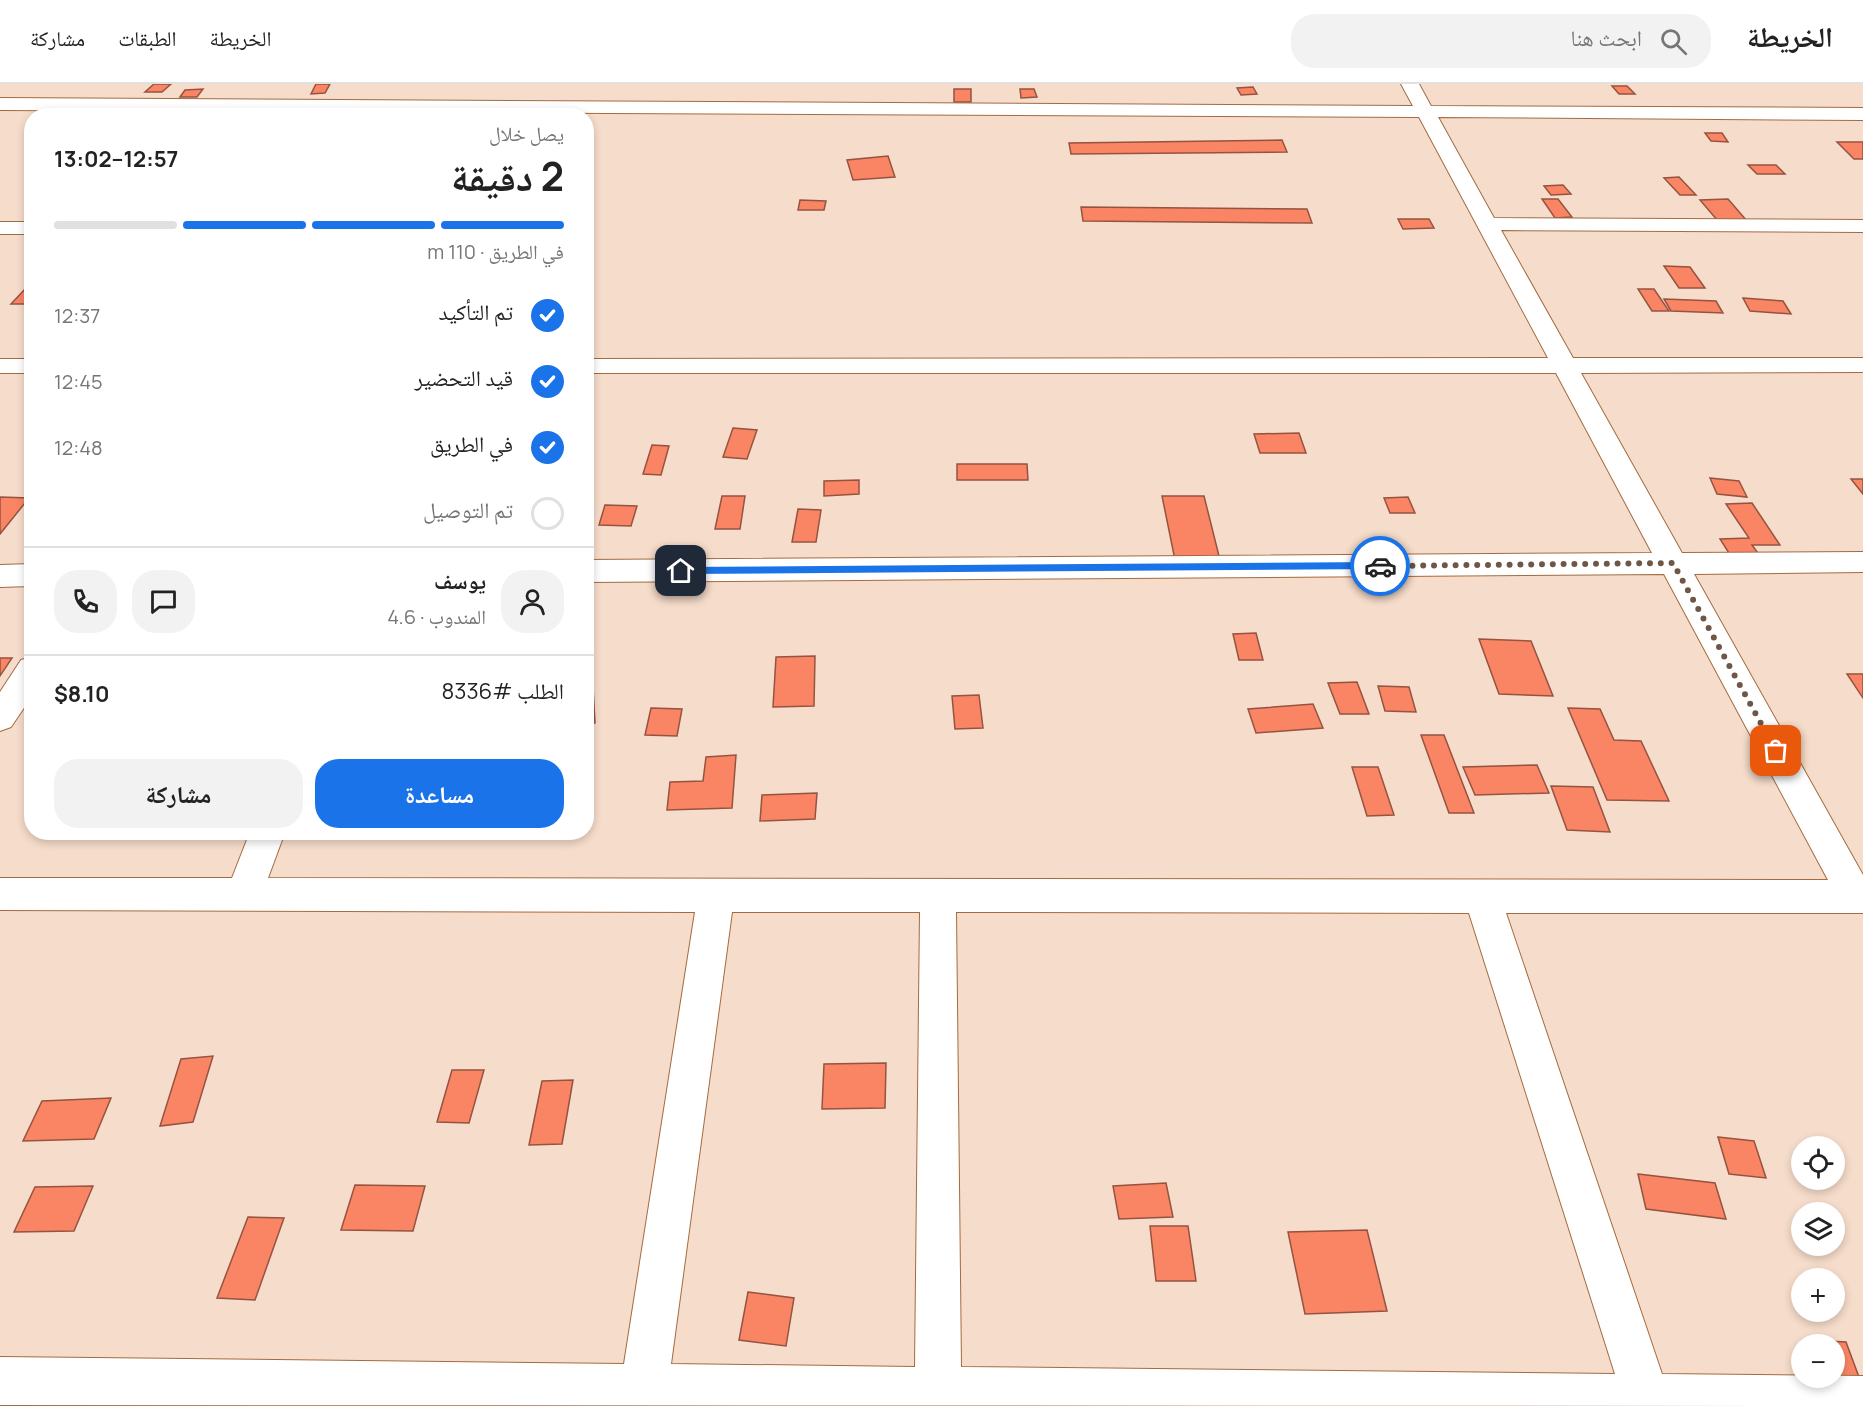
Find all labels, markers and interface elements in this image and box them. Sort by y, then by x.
search box [1291,14,1711,68]
text: الخريطة [1747,17,1833,55]
text: ابحث هنا [1571,23,1642,53]
text: مشاركة [30,24,85,52]
text: الطبقات [118,24,177,52]
text: الخريطة [210,24,271,52]
icon: search [1657,25,1690,58]
text: يصل خلال [489,120,564,147]
text: 12:57–13:02 [54,144,178,174]
text: 2 دقيقة [451,149,564,203]
text: في الطريق · 110 m [427,238,564,265]
text: تم التأكيد [439,297,513,327]
icon: check [531,299,564,332]
text: 12:37 [54,302,100,329]
text: قيد التحضير [415,363,513,393]
icon: check [531,365,564,398]
text: 12:45 [54,368,103,395]
text: في الطريق [430,429,513,459]
icon: check [531,431,564,464]
text: 12:48 [54,434,103,461]
text: تم التوصيل [423,495,513,525]
courier [1350,536,1410,596]
pin [655,545,706,596]
icon: car [1364,550,1397,583]
icon: home [664,554,697,587]
text: يوسف [434,566,486,596]
button: phone [54,570,117,633]
button: chat [132,570,195,633]
button: person [501,570,564,633]
text: المندوب · 4.6 [387,603,486,630]
text: الطلب #8336 [441,676,564,706]
text: $8.10 [54,679,109,709]
pin [1750,725,1801,776]
icon: bag [1759,734,1792,767]
button: مشاركة [54,759,303,828]
button: مساعدة [315,759,564,828]
map controls [1791,1136,1845,1388]
button: locate [1791,1136,1845,1190]
button: layers [1791,1202,1845,1256]
button: + [1791,1268,1845,1322]
button: − [1791,1334,1845,1388]

